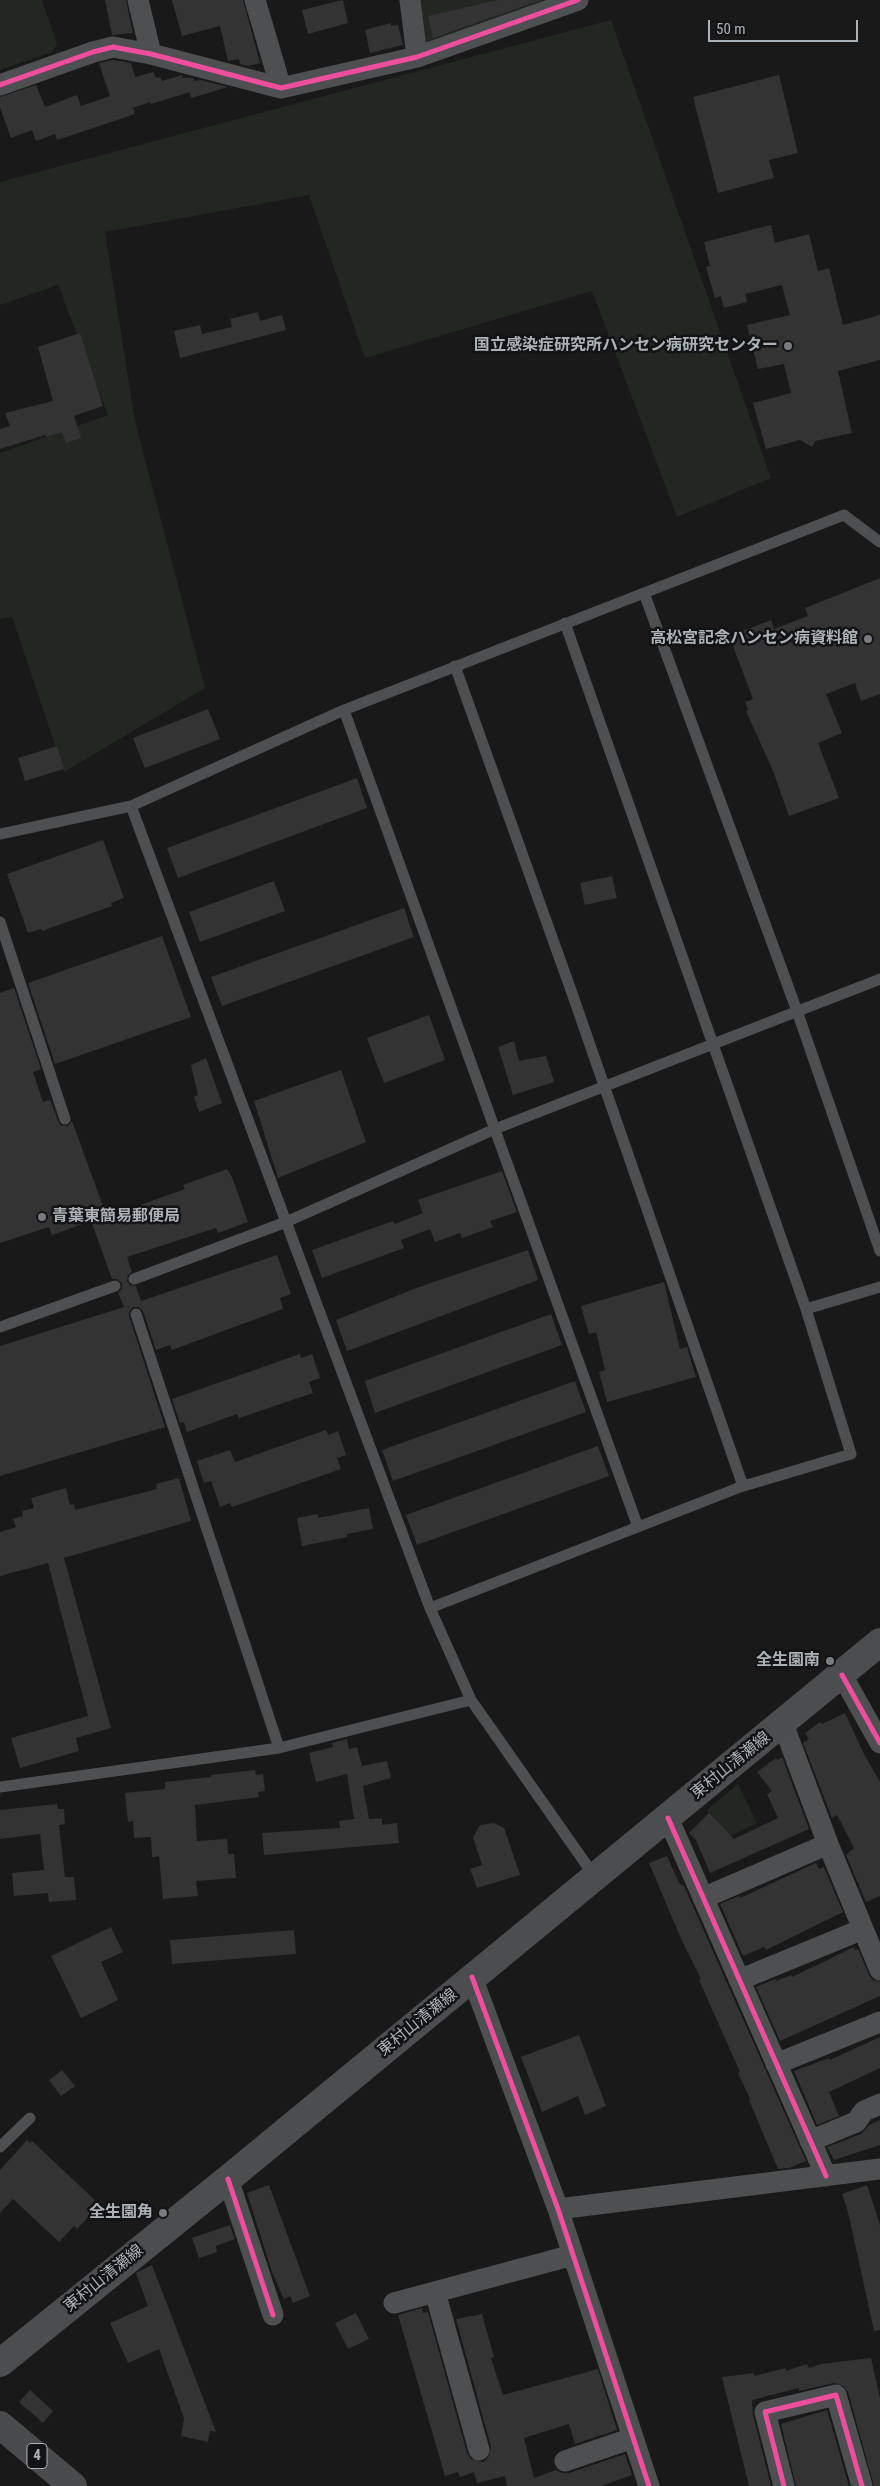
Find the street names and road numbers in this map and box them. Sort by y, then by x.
street label: 東村山清瀬線 [688,1728,774,1804]
street label: 東村山清瀬線 [375,1985,461,2061]
street label: 東村山清瀬線 [61,2241,147,2317]
road number: 4 [27,2444,47,2468]

